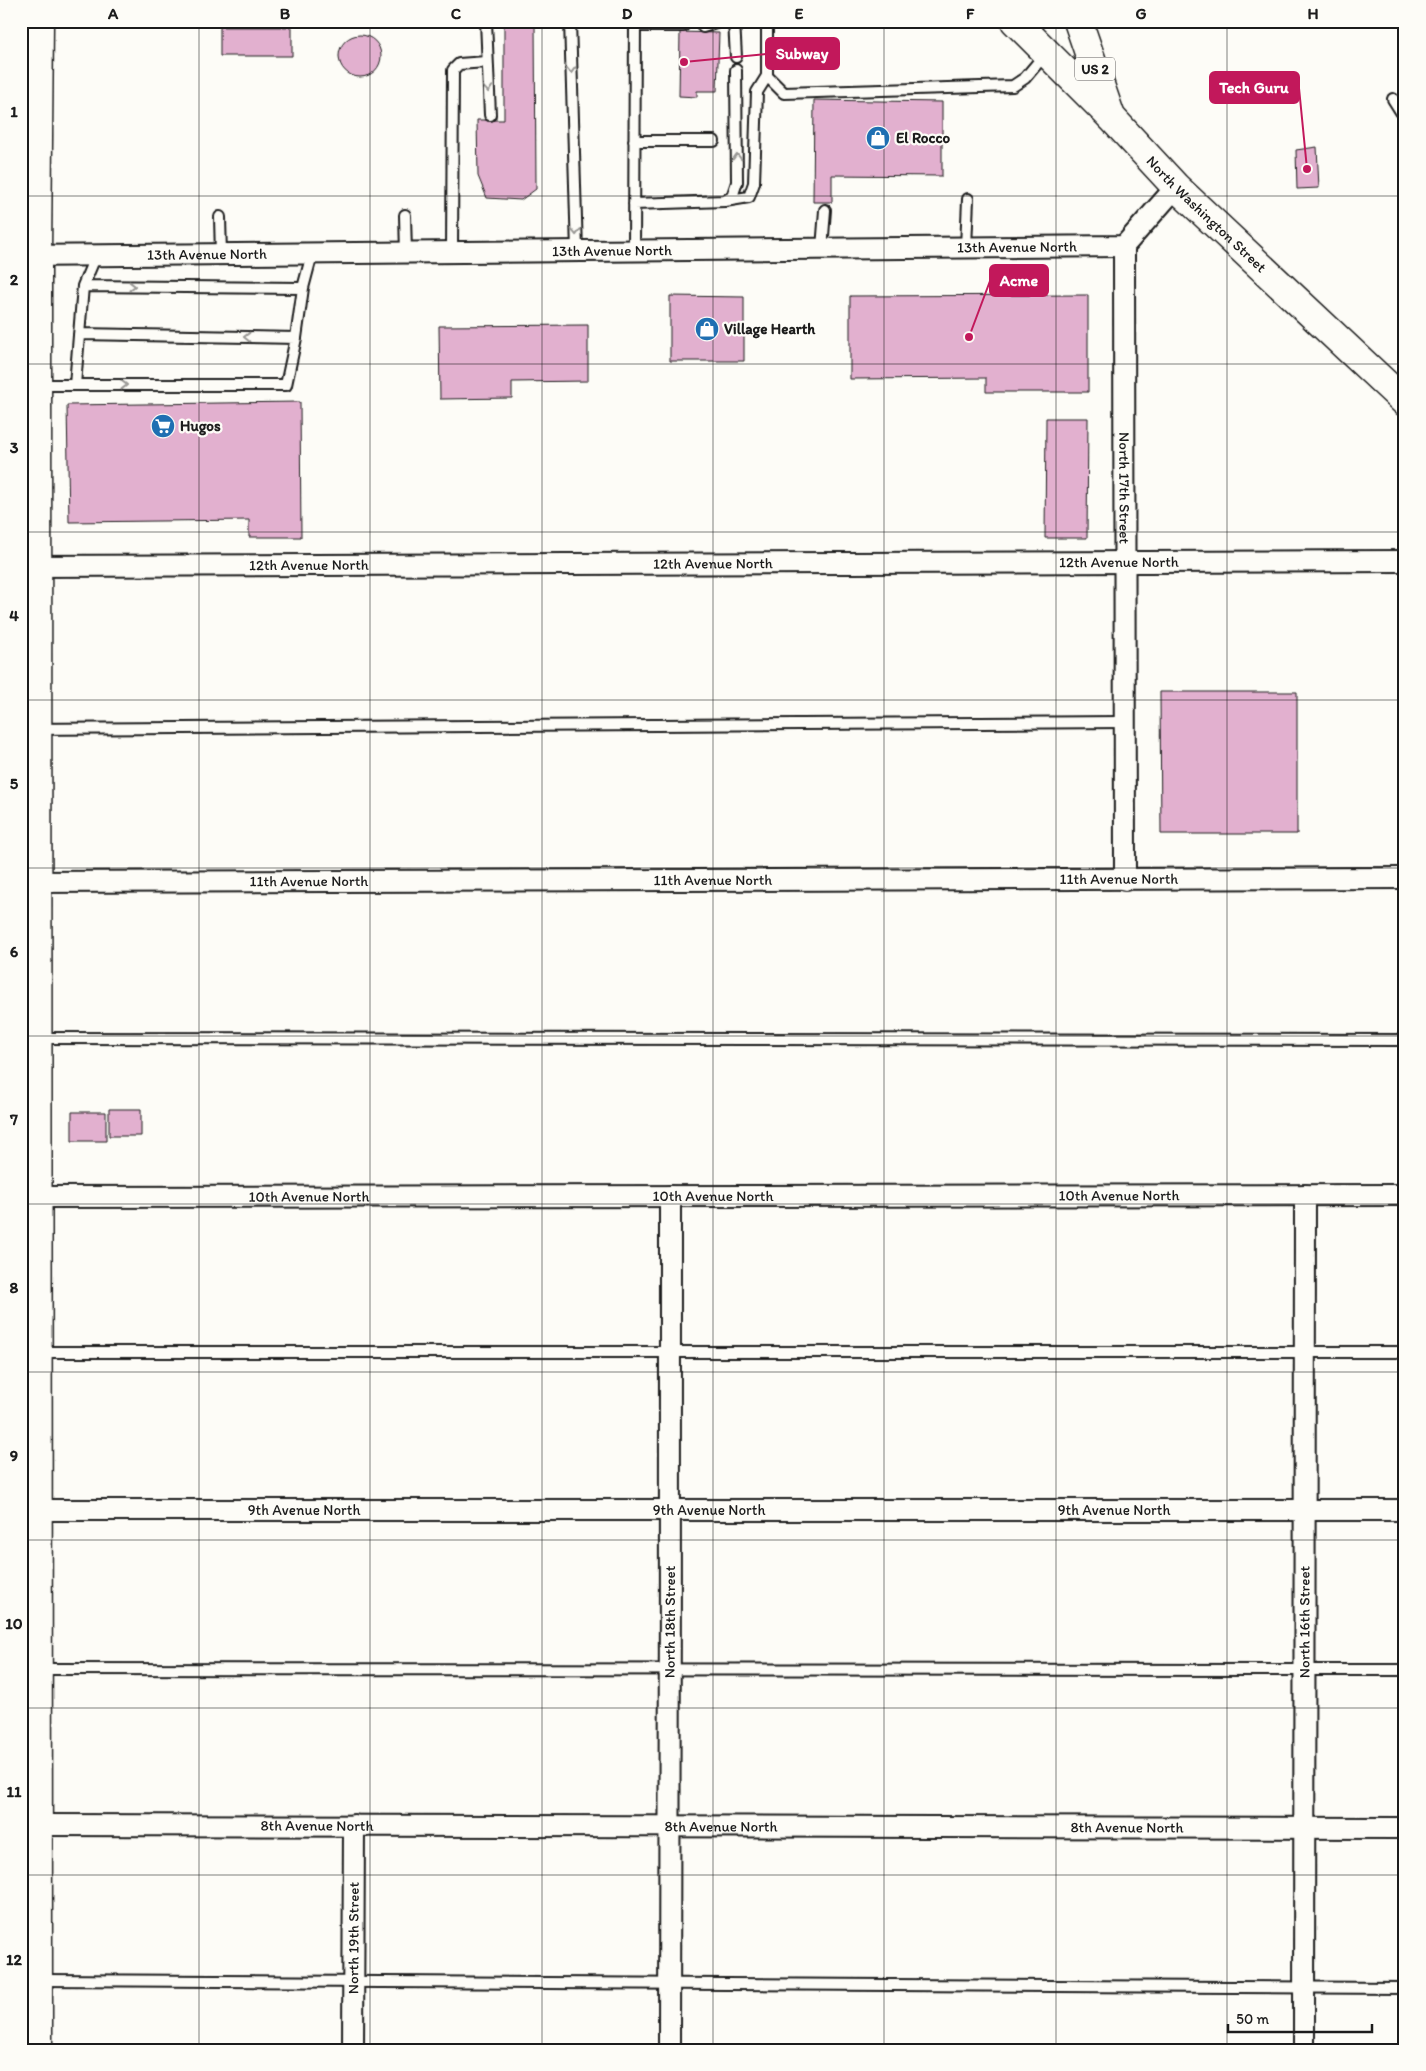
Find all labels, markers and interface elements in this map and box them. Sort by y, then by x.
text: A [107,4,119,23]
text: B [280,4,291,23]
text: C [451,4,462,23]
text: D [622,4,633,23]
text: E [795,4,804,23]
text: F [966,4,975,23]
text: G [1135,4,1147,23]
text: H [1307,4,1319,23]
callout: Subway [766,38,839,69]
text: Subway [776,44,829,64]
road number: US 2 [1075,58,1115,80]
one-way arrow [566,66,577,74]
callout: Tech Guru [1210,72,1299,103]
text: Tech Guru [1218,78,1289,97]
one-way arrow [483,85,494,93]
text: 1 [10,102,18,121]
shop icon: El Rocco [865,125,891,151]
place label: El Rocco [896,129,950,147]
street label: North Washington Street [1143,152,1271,277]
one-way arrow [732,153,742,160]
one-way arrow [571,229,581,237]
street label: 13th Avenue North [957,237,1077,257]
street label: 13th Avenue North [552,241,672,260]
street label: 13th Avenue North [147,245,267,264]
callout: Acme [990,265,1048,296]
text: 2 [10,270,19,289]
text: Acme [999,271,1038,290]
one-way arrow [128,281,136,291]
shop icon: Village Hearth [694,316,720,342]
place label: Village Hearth [724,320,816,339]
one-way arrow [243,332,251,342]
one-way arrow [120,380,128,390]
supermarket icon: Hugos [150,413,176,439]
place label: Hugos [180,417,221,436]
street label: North 17th Street [1115,432,1133,544]
text: 3 [10,438,19,457]
street label: 12th Avenue North [1059,553,1179,571]
street label: 12th Avenue North [653,554,773,573]
street label: 12th Avenue North [249,556,369,574]
text: 4 [9,606,19,625]
text: 5 [10,774,19,793]
street label: 11th Avenue North [1060,870,1178,888]
street label: 11th Avenue North [654,871,772,889]
street label: 11th Avenue North [250,872,368,890]
text: 6 [10,942,19,961]
text: 7 [9,1110,18,1129]
street label: 10th Avenue North [1058,1186,1180,1205]
street label: 10th Avenue North [248,1187,370,1206]
street label: 10th Avenue North [652,1187,774,1205]
text: 8 [10,1278,19,1297]
text: 9 [10,1446,18,1465]
street label: 9th Avenue North [248,1501,360,1519]
street label: 9th Avenue North [653,1501,765,1519]
street label: 9th Avenue North [1058,1501,1170,1519]
street label: North 18th Street [661,1565,679,1678]
street label: North 16th Street [1295,1565,1314,1678]
text: 10 [5,1614,23,1633]
text: 11 [7,1782,22,1801]
street label: 8th Avenue North [260,1816,374,1835]
street label: 8th Avenue North [664,1817,778,1836]
street label: 8th Avenue North [1070,1818,1184,1837]
street label: North 19th Street [344,1881,363,1994]
text: 12 [6,1950,23,1969]
scale bar [1228,2001,1372,2033]
text: 50 m [1236,2010,1269,2028]

